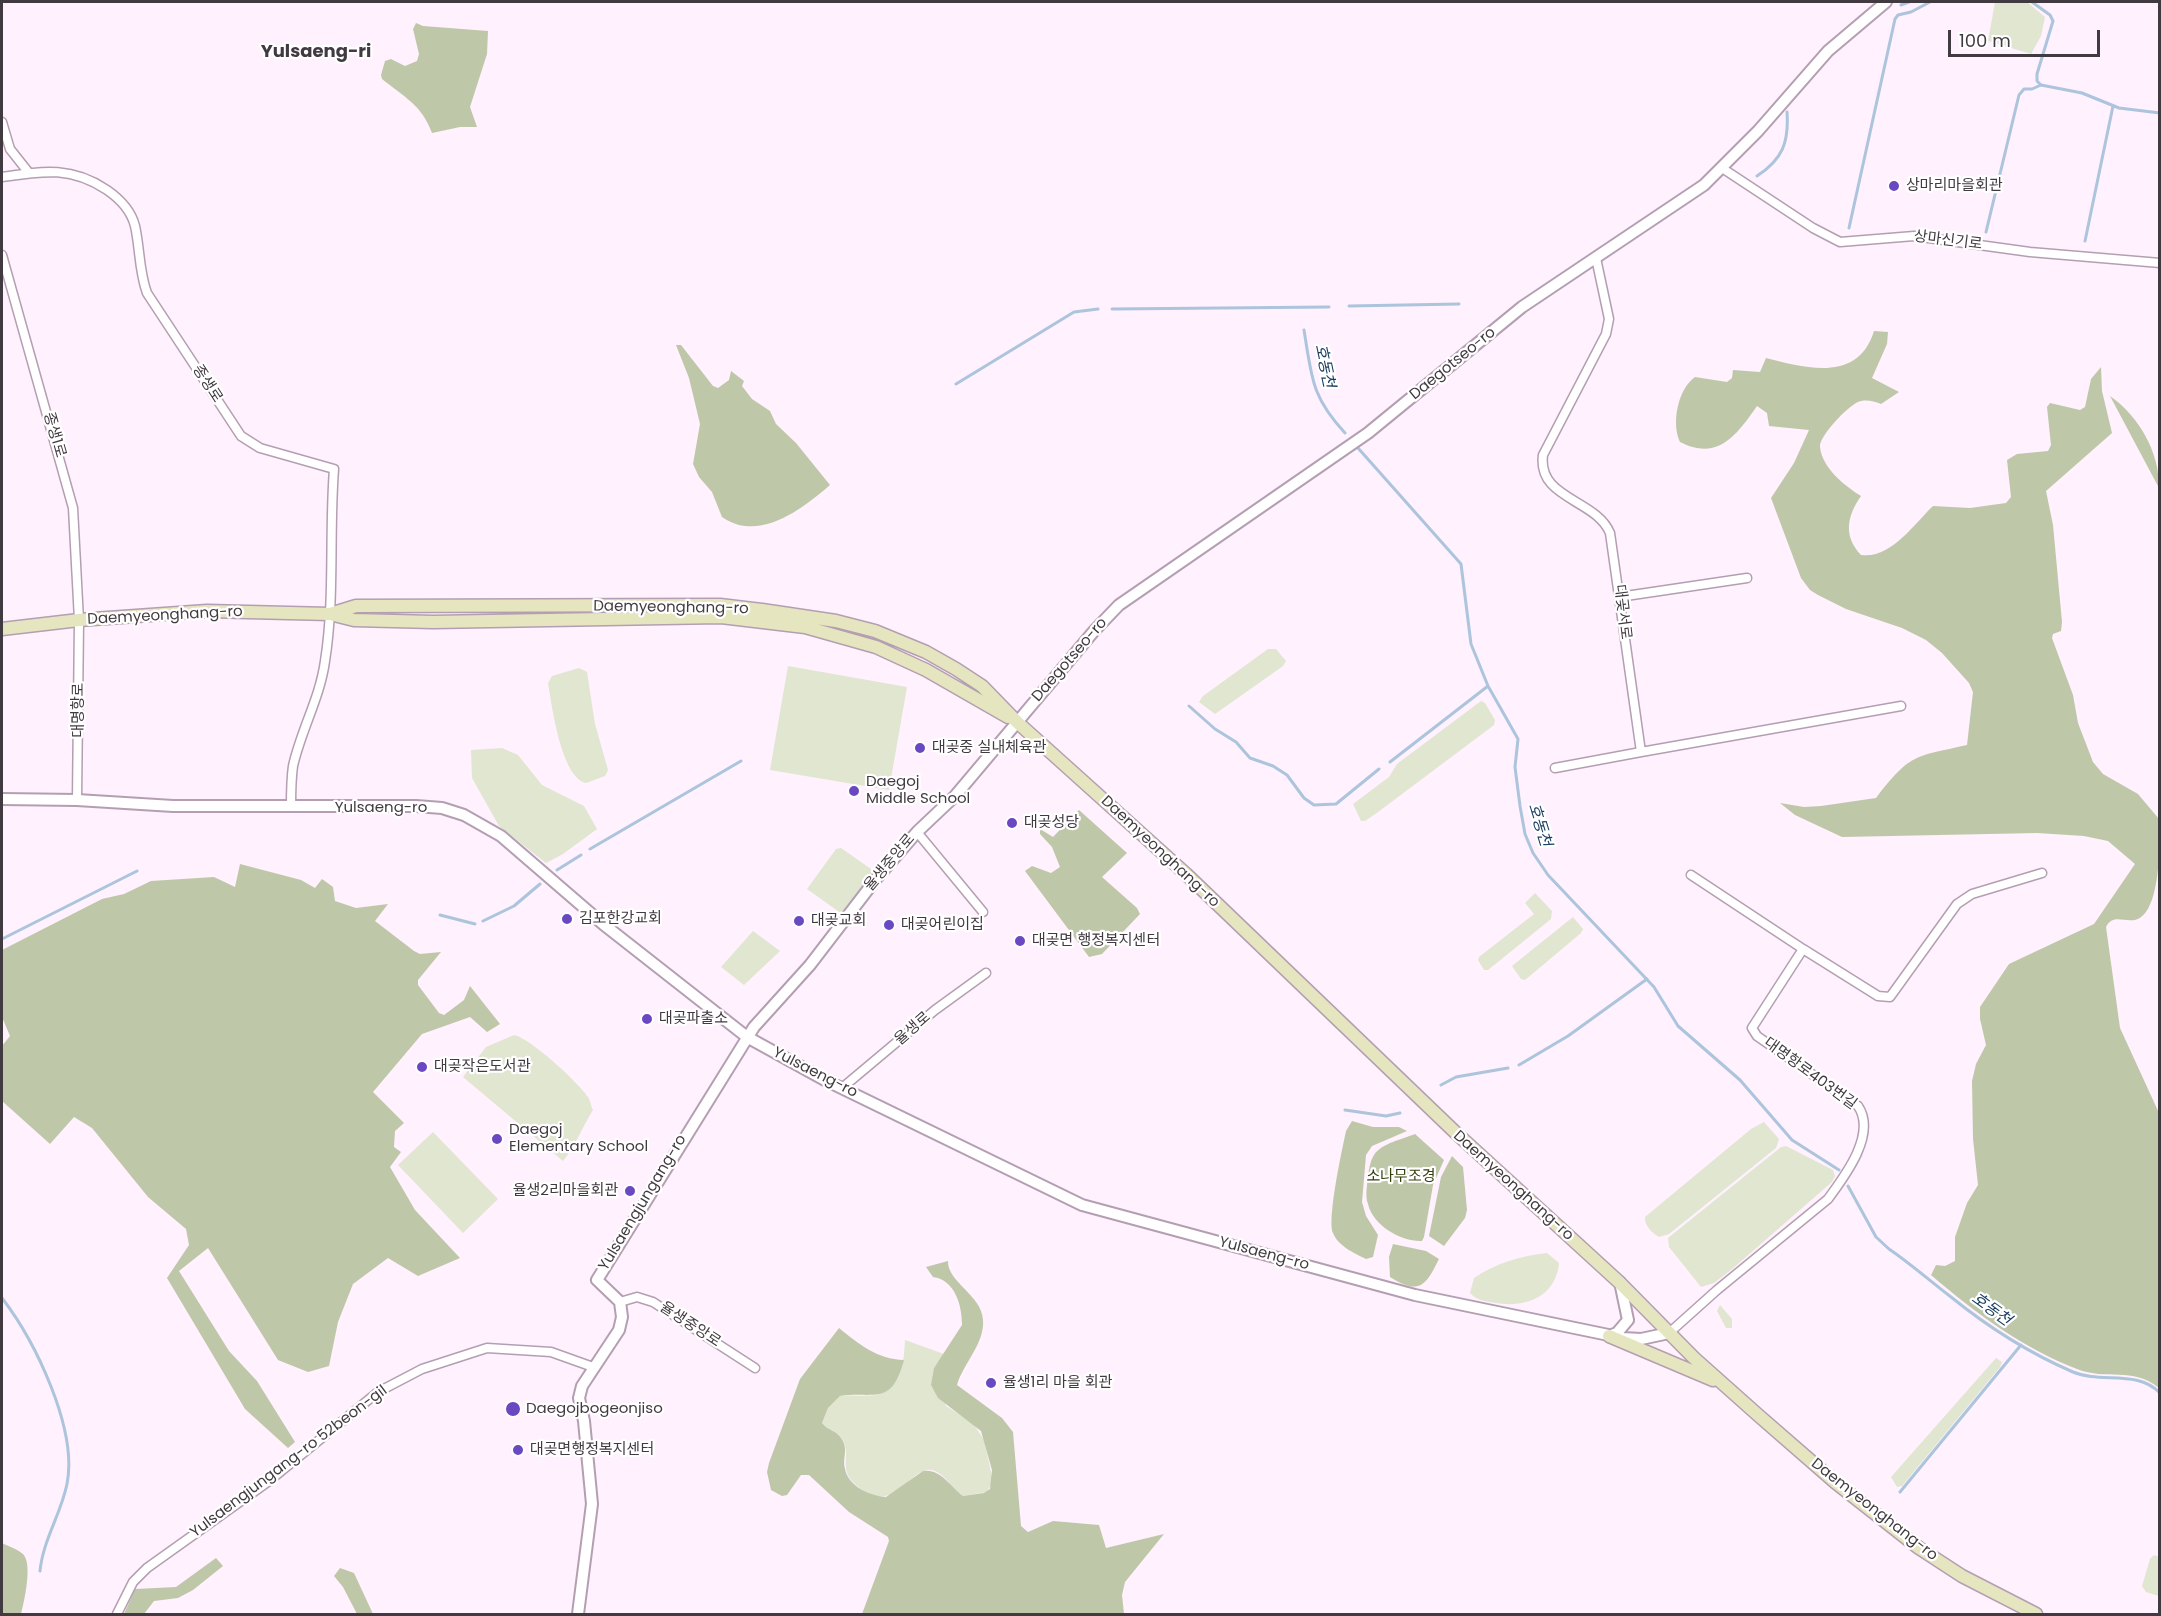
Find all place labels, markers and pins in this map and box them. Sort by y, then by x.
place label: 상마리마을회관 [1906,177,2003,195]
marker: 상마리마을회관 [1887,179,1901,193]
place label: 대곶중 실내체육관 [932,739,1046,757]
marker: 대곶중 실내체육관 [913,741,927,755]
place label: Daegoj Middle School [866,773,970,808]
marker: Daegoj Middle School [847,784,861,798]
place label: 대곶성당 [1024,814,1079,832]
marker: 대곶성당 [1005,816,1019,830]
place label: 김포한강교회 [579,910,662,928]
marker: 김포한강교회 [560,912,574,926]
place label: 대곶교회 [811,912,866,930]
marker: 대곶교회 [792,914,806,928]
place label: 대곶어린이집 [901,916,984,934]
marker: 대곶어린이집 [882,918,896,932]
place label: 대곶면 행정복지센터 [1032,932,1160,950]
marker: 대곶면 행정복지센터 [1013,934,1027,948]
place label: 대곶파출소 [659,1010,728,1028]
marker: 대곶파출소 [640,1012,654,1026]
place label: 대곶작은도서관 [434,1058,531,1076]
marker: 대곶작은도서관 [415,1060,429,1074]
place label: Daegoj Elementary School [509,1121,648,1156]
marker: Daegoj Elementary School [490,1132,504,1146]
place label: 율생2리마을회관 [513,1182,618,1200]
marker: 율생2리마을회관 [623,1184,637,1198]
place label: 율생1리 마을 회관 [1003,1374,1112,1392]
marker: 율생1리 마을 회관 [984,1376,998,1390]
marker: Daegojbogeonjiso [504,1400,522,1418]
place label: Daegojbogeonjiso [526,1400,663,1418]
place label: 대곶면행정복지센터 [530,1441,654,1459]
marker: 대곶면행정복지센터 [511,1443,525,1457]

